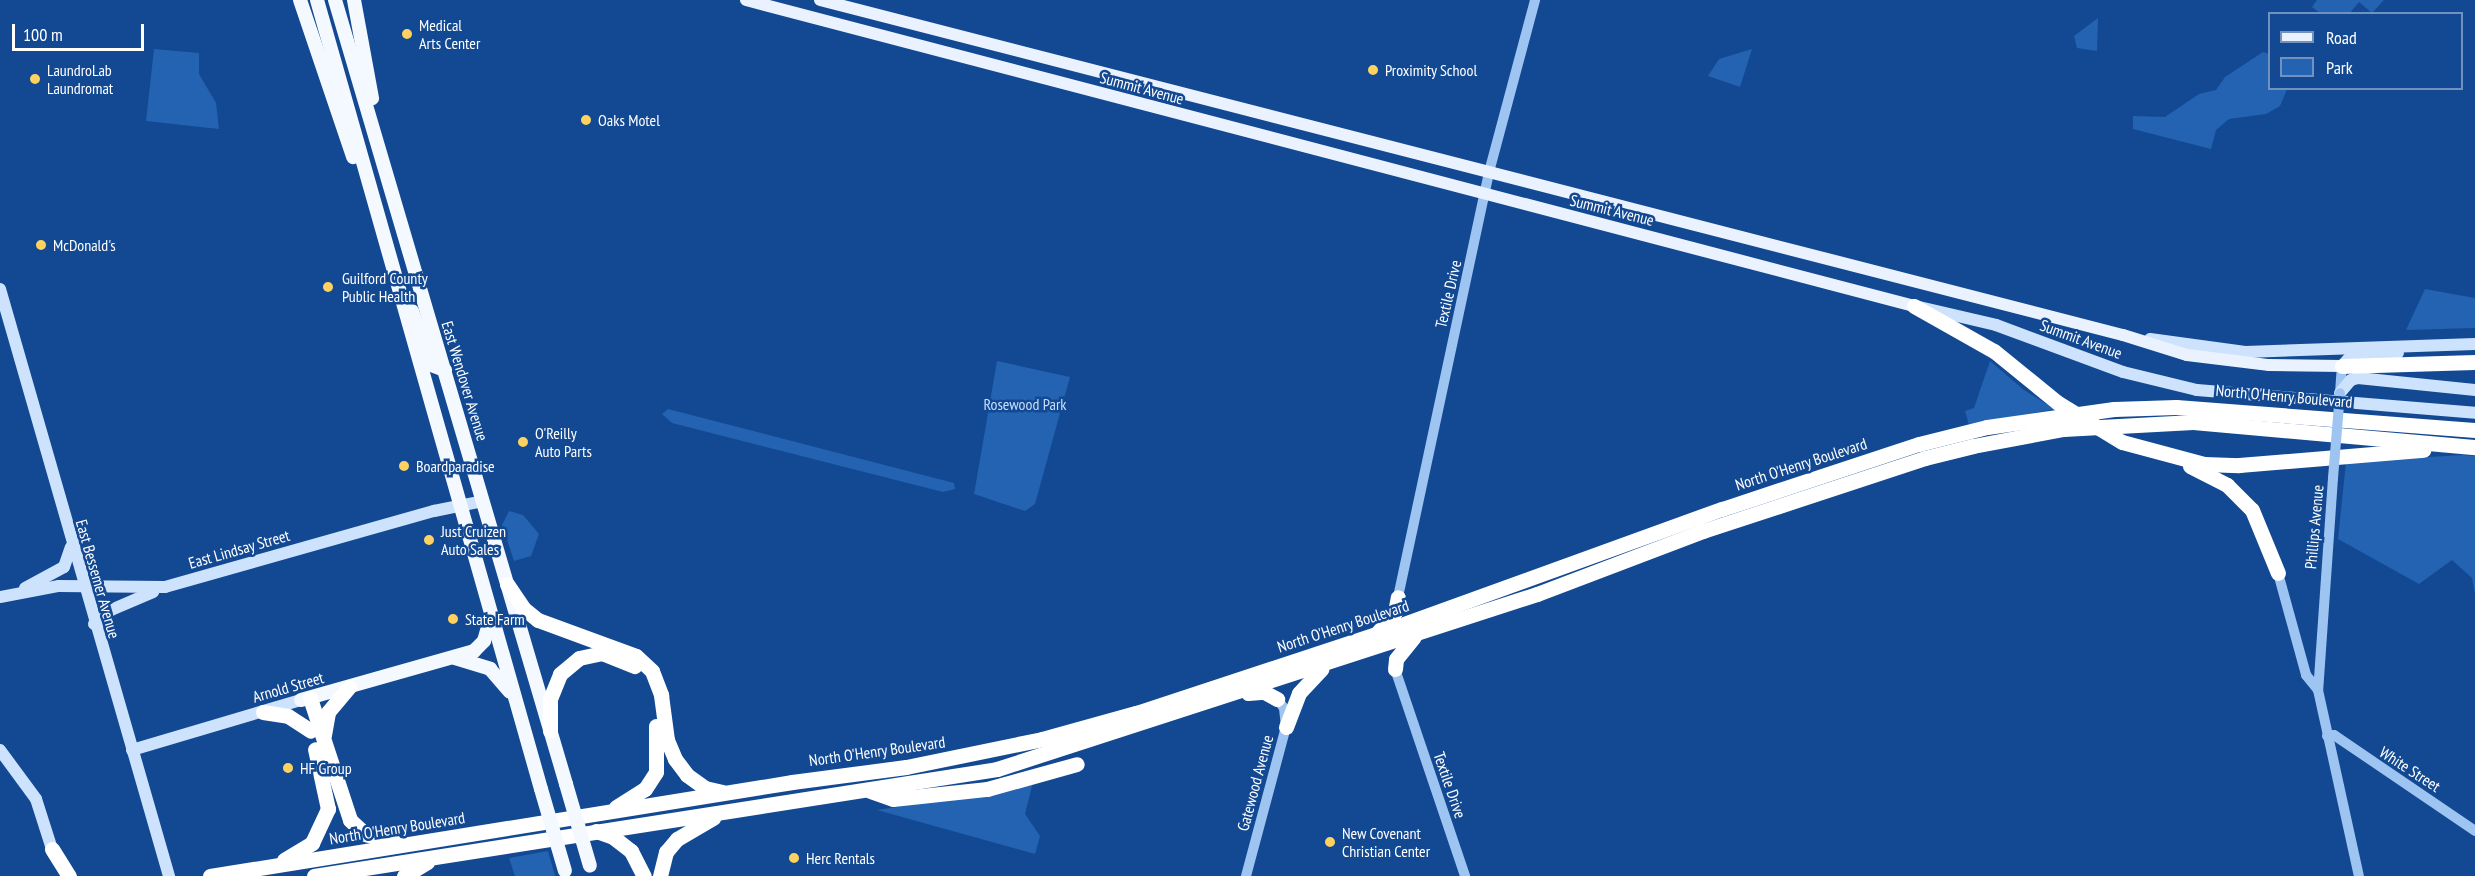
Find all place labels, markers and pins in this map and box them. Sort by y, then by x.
place label: Medical Arts Center [419,15,480,53]
marker: Medical Arts Center [400,27,414,41]
place label: LaundroLab Laundromat [47,60,113,98]
place label: Proximity School [1385,60,1478,80]
marker: Proximity School [1366,63,1380,77]
marker: LaundroLab Laundromat [28,72,42,86]
place label: Oaks Motel [598,110,660,130]
marker: Oaks Motel [579,113,593,127]
place label: McDonald's [53,235,116,255]
marker: McDonald's [34,238,48,252]
place label: Guilford County Public Health [342,268,428,306]
marker: Guilford County Public Health [319,278,337,296]
place label: O'Reilly Auto Parts [535,423,592,461]
marker: O'Reilly Auto Parts [516,435,530,449]
place label: Boardparadise [416,456,495,476]
marker: Boardparadise [397,459,411,473]
place label: Just Cruizen Auto Sales [441,521,506,559]
marker: Just Cruizen Auto Sales [422,533,436,547]
place label: State Farm [465,609,525,629]
marker: State Farm [446,612,460,626]
place label: HF Group [300,758,352,778]
marker: HF Group [281,761,295,775]
place label: New Covenant Christian Center [1342,823,1430,861]
marker: New Covenant Christian Center [1323,835,1337,849]
place label: Herc Rentals [806,848,875,868]
marker: Herc Rentals [787,851,801,865]

